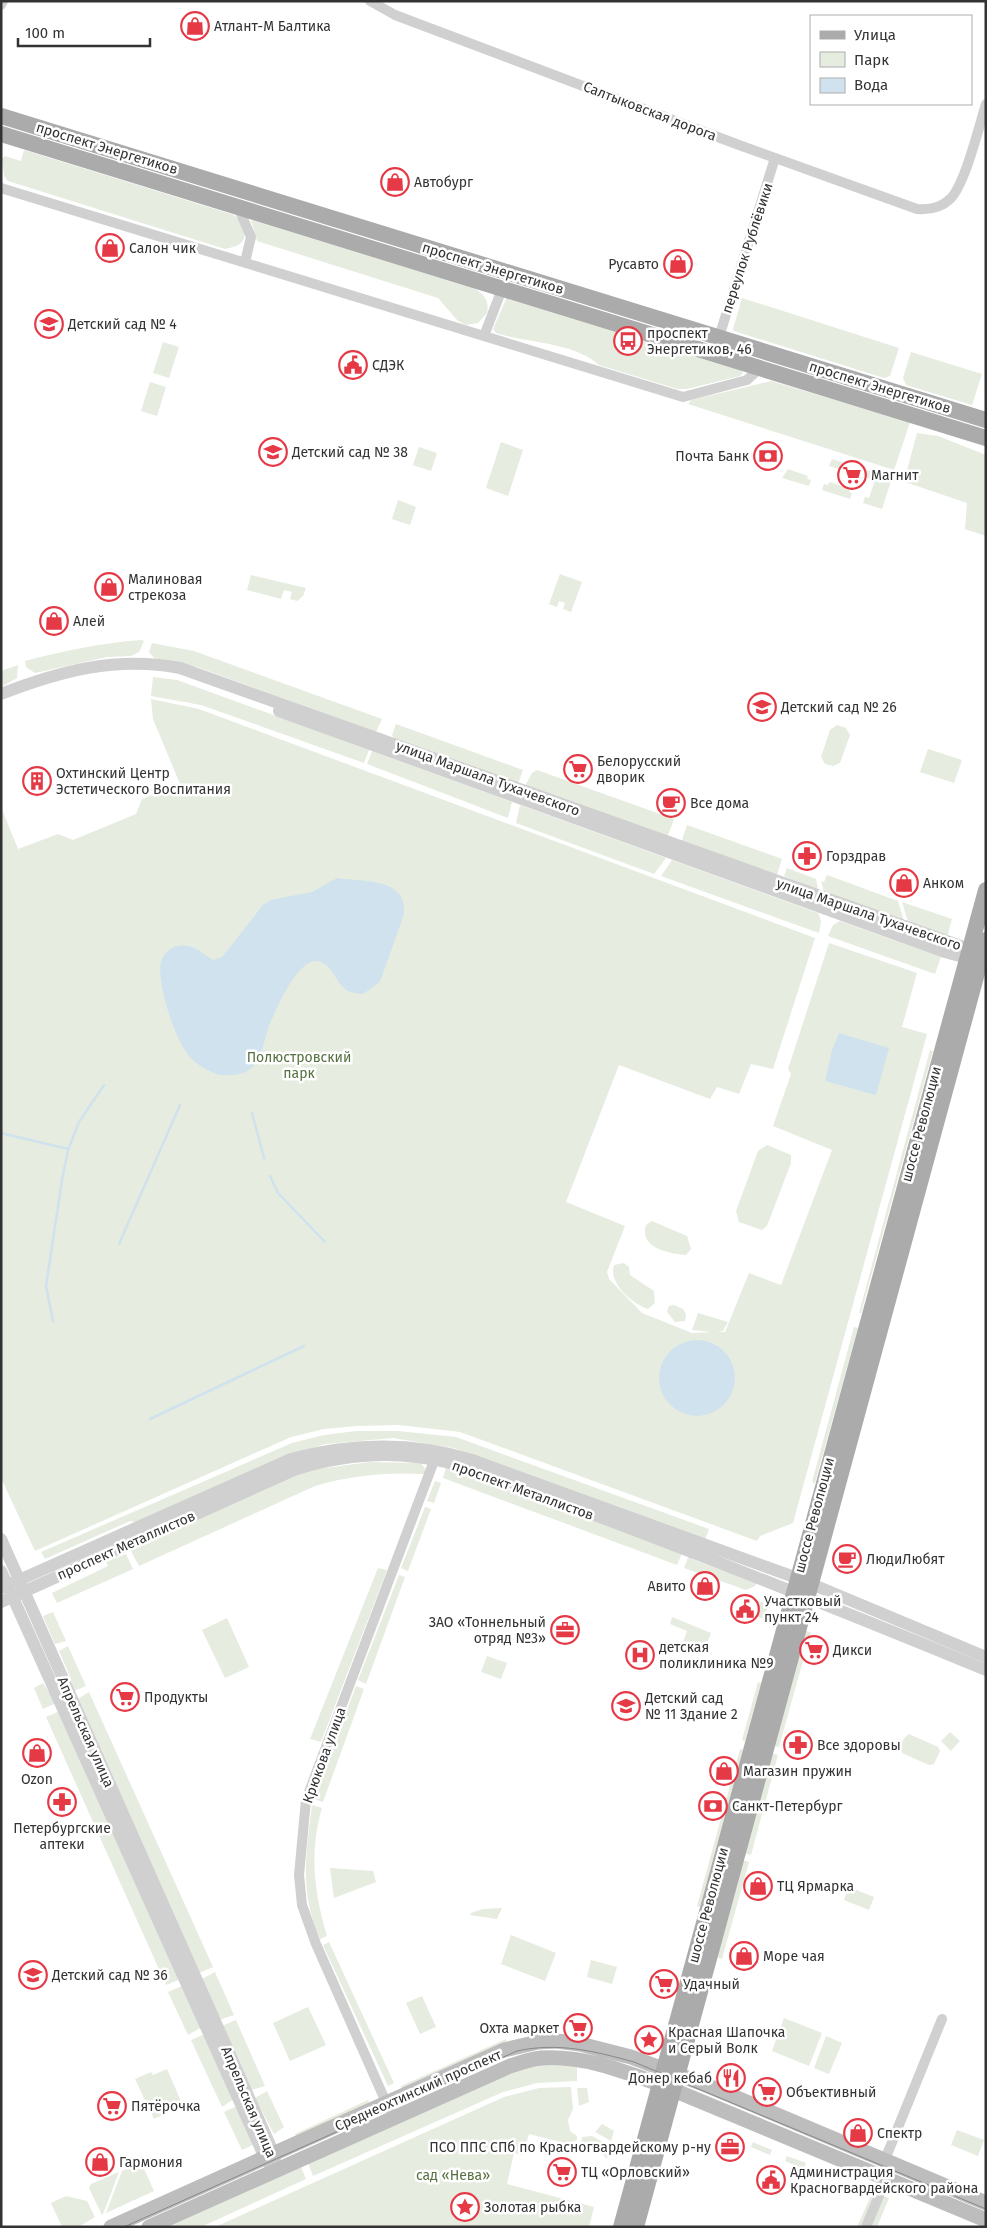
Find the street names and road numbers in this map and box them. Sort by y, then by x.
street label: Салтыковская дорога [581,78,719,145]
street label: проспект Энергетиков [34,119,180,178]
street label: переулок Рублёвики [718,181,777,316]
street label: проспект Энергетиков [420,239,566,298]
street label: проспект Энергетиков [807,358,953,417]
street label: улица Маршала Тухачевского [394,737,582,820]
street label: улица Маршала Тухачевского [774,875,964,954]
street label: шоссе Революции [898,1065,945,1184]
street label: шоссе Революции [791,1456,838,1575]
street label: проспект Металлистов [450,1457,596,1524]
street label: проспект Металлистов [54,1507,198,1584]
street label: Апрельская улица [54,1674,118,1790]
street label: Крюкова улица [299,1705,350,1806]
street label: шоссе Революции [685,1846,732,1965]
street label: Апрельская улица [217,2044,280,2160]
street label: Среднеохтинский проспект [332,2046,505,2135]

